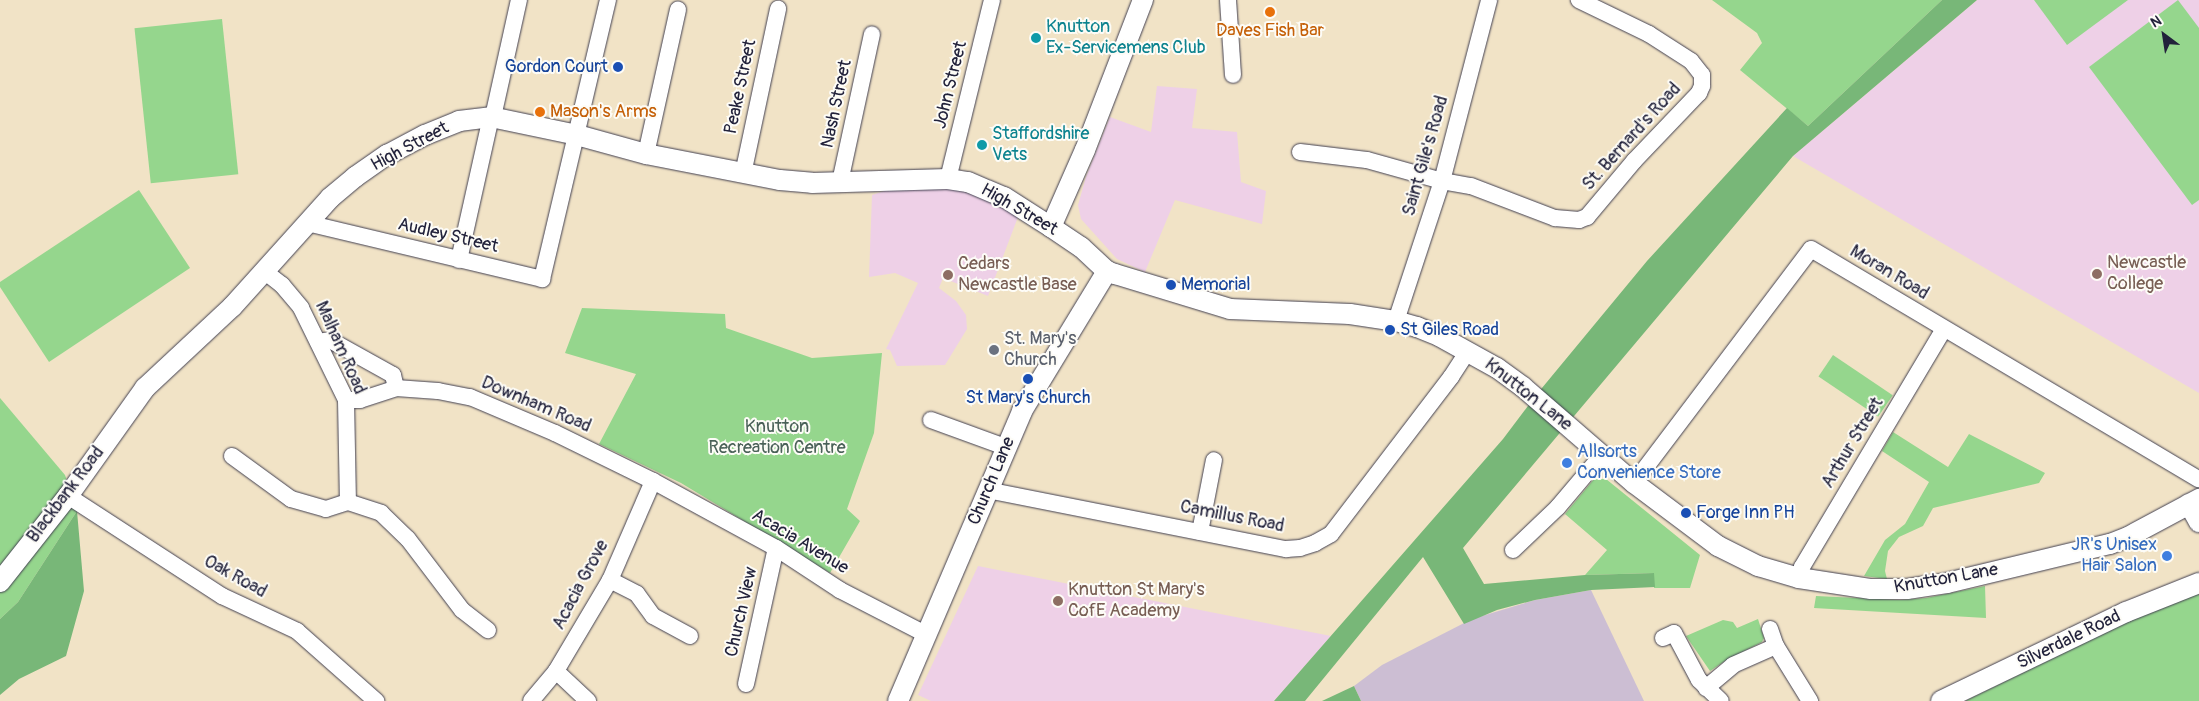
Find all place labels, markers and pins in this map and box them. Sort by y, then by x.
marker: Daves Fish Bar [1264,6,1276,18]
place label: Knutton Ex-Servicemens Club [1046,17,1206,59]
place label: Daves Fish Bar [1216,20,1324,42]
marker: Knutton Ex-Servicemens Club [1030,32,1042,44]
place label: Gordon Court [505,56,608,78]
marker: Gordon Court [612,61,624,73]
place label: Mason's Arms [550,101,656,123]
marker: Mason's Arms [534,106,546,118]
place label: Staffordshire Vets [992,124,1089,166]
marker: Staffordshire Vets [976,139,988,151]
place label: Newcastle College [2107,253,2186,296]
place label: Cedars Newcastle Base [958,254,1077,296]
marker: Newcastle College [2091,268,2103,280]
marker: Cedars Newcastle Base [942,269,954,281]
place label: Memorial [1181,274,1251,296]
marker: Memorial [1165,279,1177,291]
place label: St Giles Road [1400,319,1499,341]
marker: St Giles Road [1384,324,1396,336]
place label: St. Mary's Church [1004,329,1076,372]
marker: St. Mary's Church [988,344,1000,356]
marker: St Mary's Church [1022,373,1034,385]
place label: St Mary's Church [966,387,1090,409]
place label: Allsorts Convenience Store [1577,442,1721,484]
marker: Allsorts Convenience Store [1561,457,1573,469]
place label: Forge Inn PH [1696,502,1795,524]
marker: Forge Inn PH [1680,507,1692,519]
place label: JR's Unisex Hair Salon [2071,535,2157,578]
marker: JR's Unisex Hair Salon [2161,550,2173,562]
place label: Knutton St Mary's CofE Academy [1068,580,1205,622]
marker: Knutton St Mary's CofE Academy [1052,595,1064,607]

